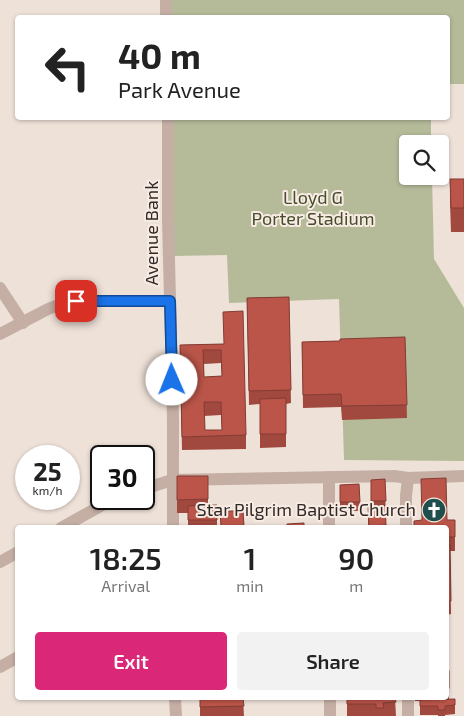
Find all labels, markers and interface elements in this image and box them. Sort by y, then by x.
text: 40 m [118,34,201,76]
icon: left [35,35,100,100]
text: Park Avenue [118,76,241,102]
map controls [399,135,449,185]
button: search [399,135,449,185]
street label: Avenue Bank [140,181,162,286]
park label: Lloyd G Porter Stadium [252,186,374,229]
pin [55,280,97,322]
icon: arrive [62,287,90,315]
position arrow [145,353,197,405]
speed limit sign: 30 [90,445,155,510]
text: 25 [33,456,62,486]
text: km/h [33,483,62,497]
church icon: Star Pilgrim Baptist Church [421,497,447,523]
place label: Star Pilgrim Baptist Church [196,498,416,520]
text: 18:25 [90,540,162,576]
text: 1 [244,540,256,576]
text: 90 [338,540,374,576]
text: Arrival [101,576,150,595]
text: min [236,576,264,595]
text: m [349,576,363,595]
button: Exit [35,632,227,690]
button: Share [237,632,429,690]

